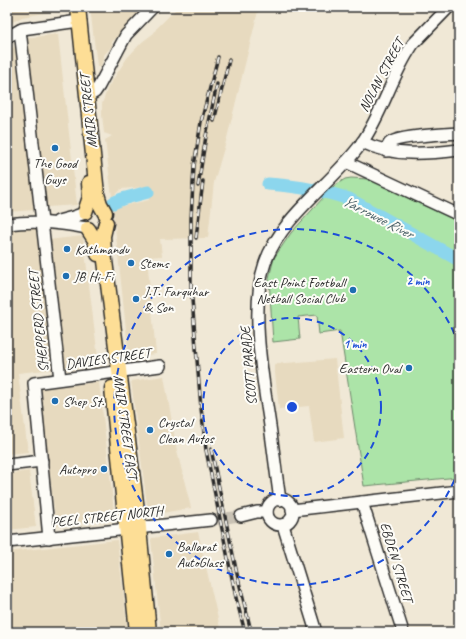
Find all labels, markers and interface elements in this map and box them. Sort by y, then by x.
street label: NOLAN STREET [355,33,409,115]
street label: MAIR STREET [76,70,101,149]
marker: The Good Guys [50,143,60,153]
place label: The Good Guys [33,155,79,188]
water label: Yarrowee River [339,192,418,244]
place label: Kathmandu [75,241,130,258]
marker: Kathmandu [62,244,72,254]
place label: Stems [139,255,170,272]
marker: Stems [126,258,136,268]
street label: SHEPPERD STREET [24,266,52,373]
place label: JB Hi-Fi [73,268,115,285]
marker: JB Hi-Fi [61,271,71,281]
text: 2 min [407,273,430,289]
place label: East Point Football Netball Social Club [253,274,348,307]
place label: J.T. Farquhar & Son [143,283,210,316]
marker: East Point Football Netball Social Club [348,285,358,295]
marker: J.T. Farquhar & Son [131,294,141,304]
street label: SCOTT PARADE [236,324,260,406]
text: 1 min [344,336,367,352]
street label: DAVIES STREET [65,344,155,373]
place label: Eastern Oval [339,360,404,377]
marker: Eastern Oval [404,363,414,373]
street label: MAIR STREET EAST [110,374,142,484]
place label: Shep St. [63,393,104,410]
marker: Shep St. [50,396,60,406]
centre of rings [285,400,299,414]
place label: Crystal Clean Autos [158,414,215,447]
marker: Crystal Clean Autos [145,425,155,435]
place label: Autopro [59,461,97,478]
marker: Autopro [99,464,109,474]
street label: PEEL STREET NORTH [51,502,166,531]
street label: EBDEN STREET [376,520,418,607]
place label: Ballarat AutoGlass [177,538,224,571]
marker: Ballarat AutoGlass [164,549,174,559]

